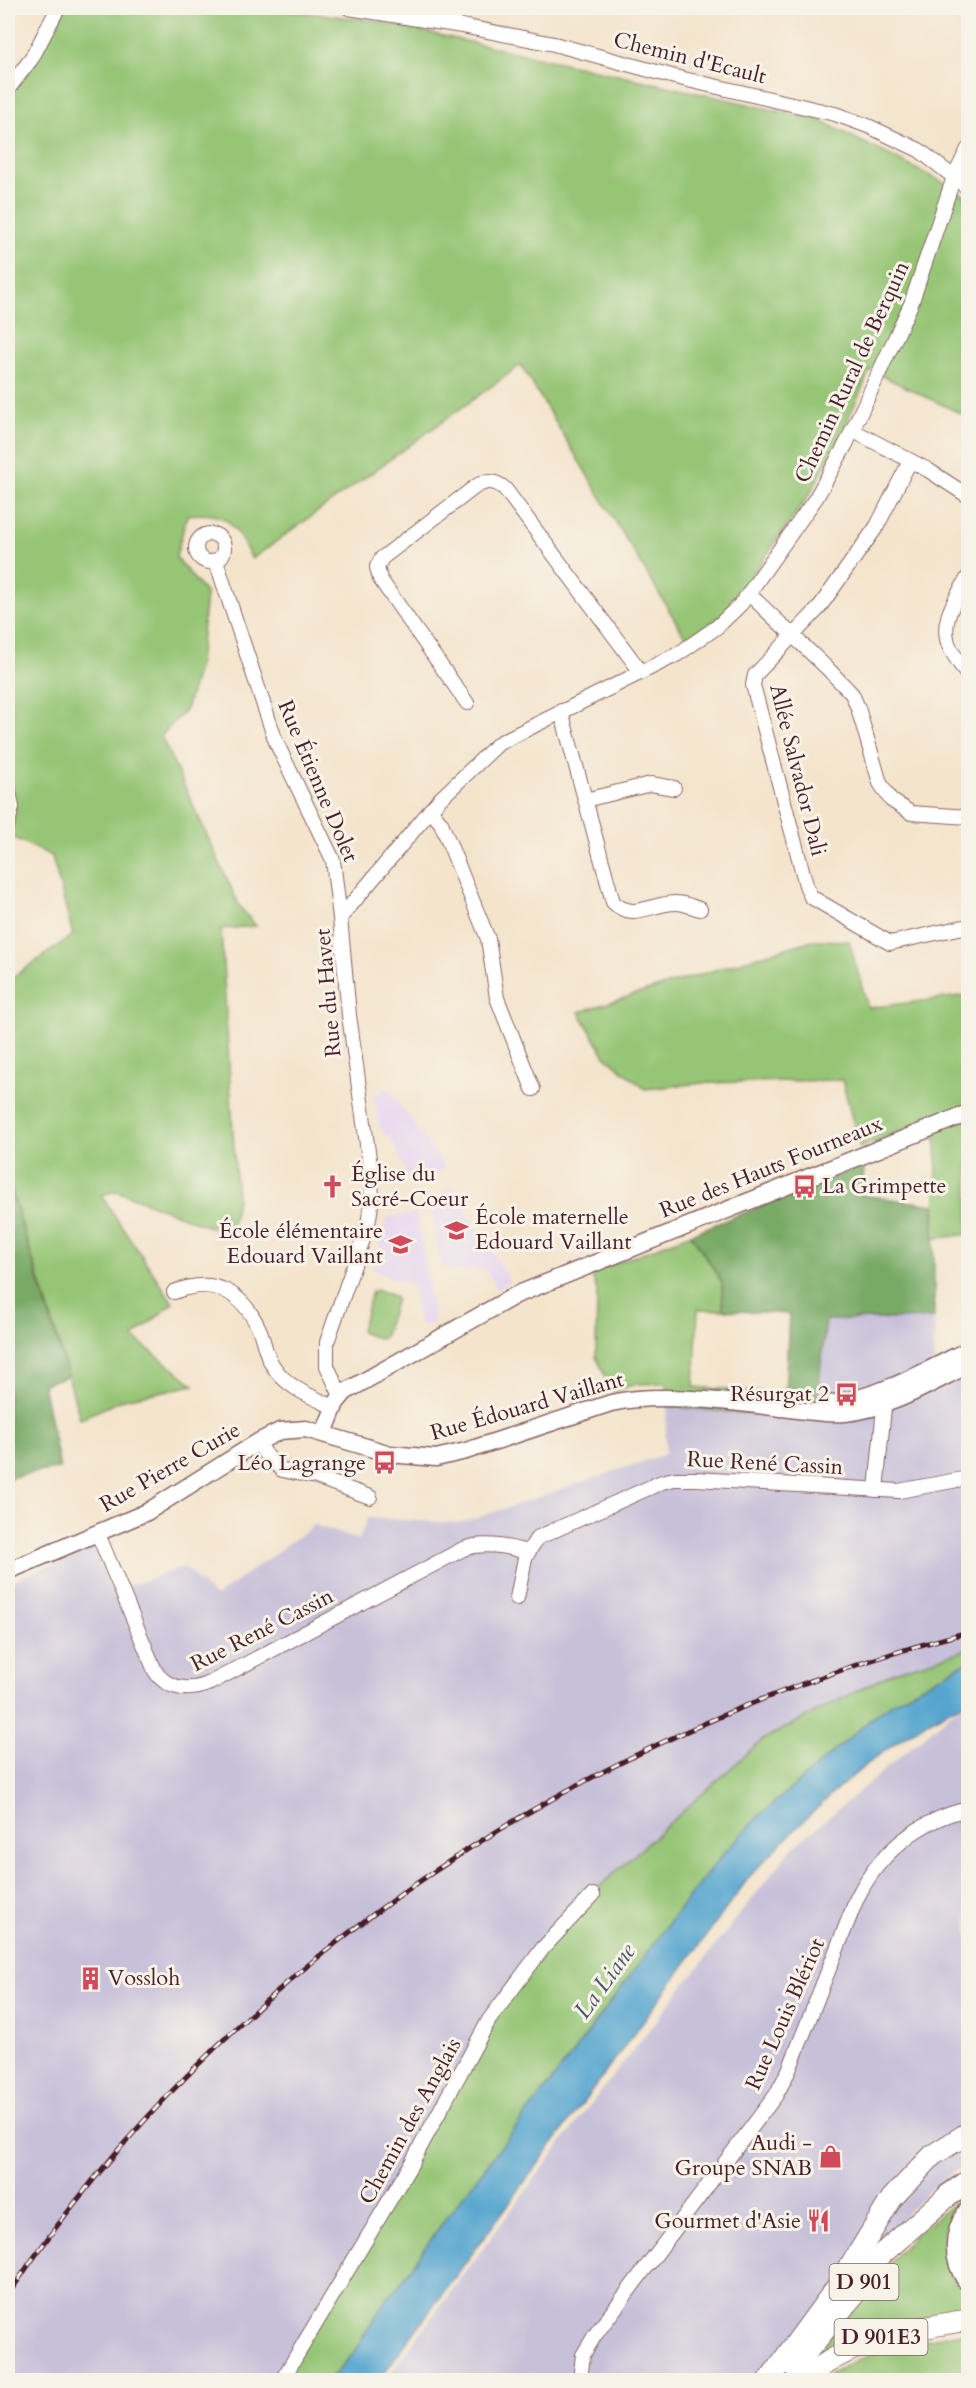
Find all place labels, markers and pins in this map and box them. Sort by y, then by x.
place label: Église du Sacré-Coeur [351,1159,469,1214]
place label: La Grimpette [822,1171,947,1201]
bus stop icon: La Grimpette [791,1173,817,1199]
church icon: Église du Sacré-Coeur [320,1174,346,1200]
place label: École maternelle Edouard Vaillant [475,1202,631,1257]
place label: École élémentaire Edouard Vaillant [219,1216,383,1271]
school or university icon: École maternelle Edouard Vaillant [444,1217,470,1243]
school or university icon: École élémentaire Edouard Vaillant [388,1231,414,1257]
place label: Résurgat 2 [730,1379,829,1409]
bus stop icon: Résurgat 2 [834,1381,860,1407]
place label: Léo Lagrange [237,1448,366,1478]
bus stop icon: Léo Lagrange [371,1450,397,1476]
place label: Vossloh [108,1963,180,1993]
building icon: Vossloh [77,1965,103,1991]
place label: Audi - Groupe SNAB [675,2128,812,2183]
shop icon: Audi - Groupe SNAB [817,2143,843,2169]
place label: Gourmet d'Asie [654,2206,801,2236]
restaurant icon: Gourmet d'Asie [806,2208,832,2234]

